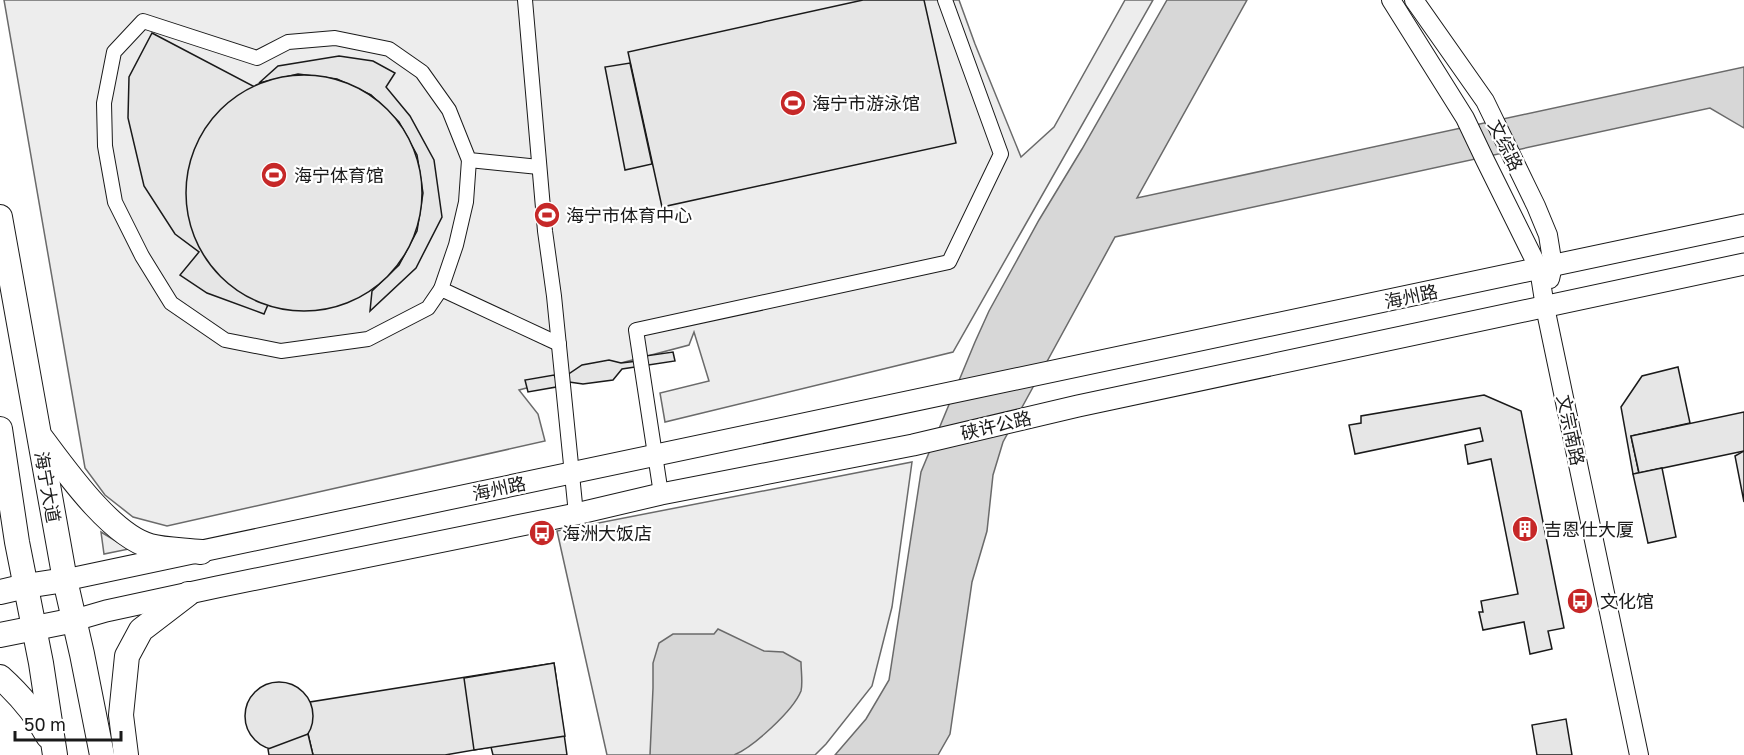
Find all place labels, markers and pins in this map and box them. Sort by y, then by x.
sports icon: 海宁市游泳馆 [778,88,808,118]
place label: 海宁市游泳馆 [812,92,920,114]
sports icon: 海宁体育馆 [259,160,289,190]
place label: 海宁体育馆 [294,164,384,186]
sports icon: 海宁市体育中心 [532,200,562,230]
place label: 海宁市体育中心 [566,204,692,226]
building icon: 吉恩仕大厦 [1510,514,1540,544]
bus stop icon: 海洲大饭店 [527,518,557,548]
place label: 吉恩仕大厦 [1544,518,1634,540]
place label: 海洲大饭店 [562,522,652,544]
bus stop icon: 文化馆 [1565,586,1595,616]
place label: 文化馆 [1600,590,1654,612]

